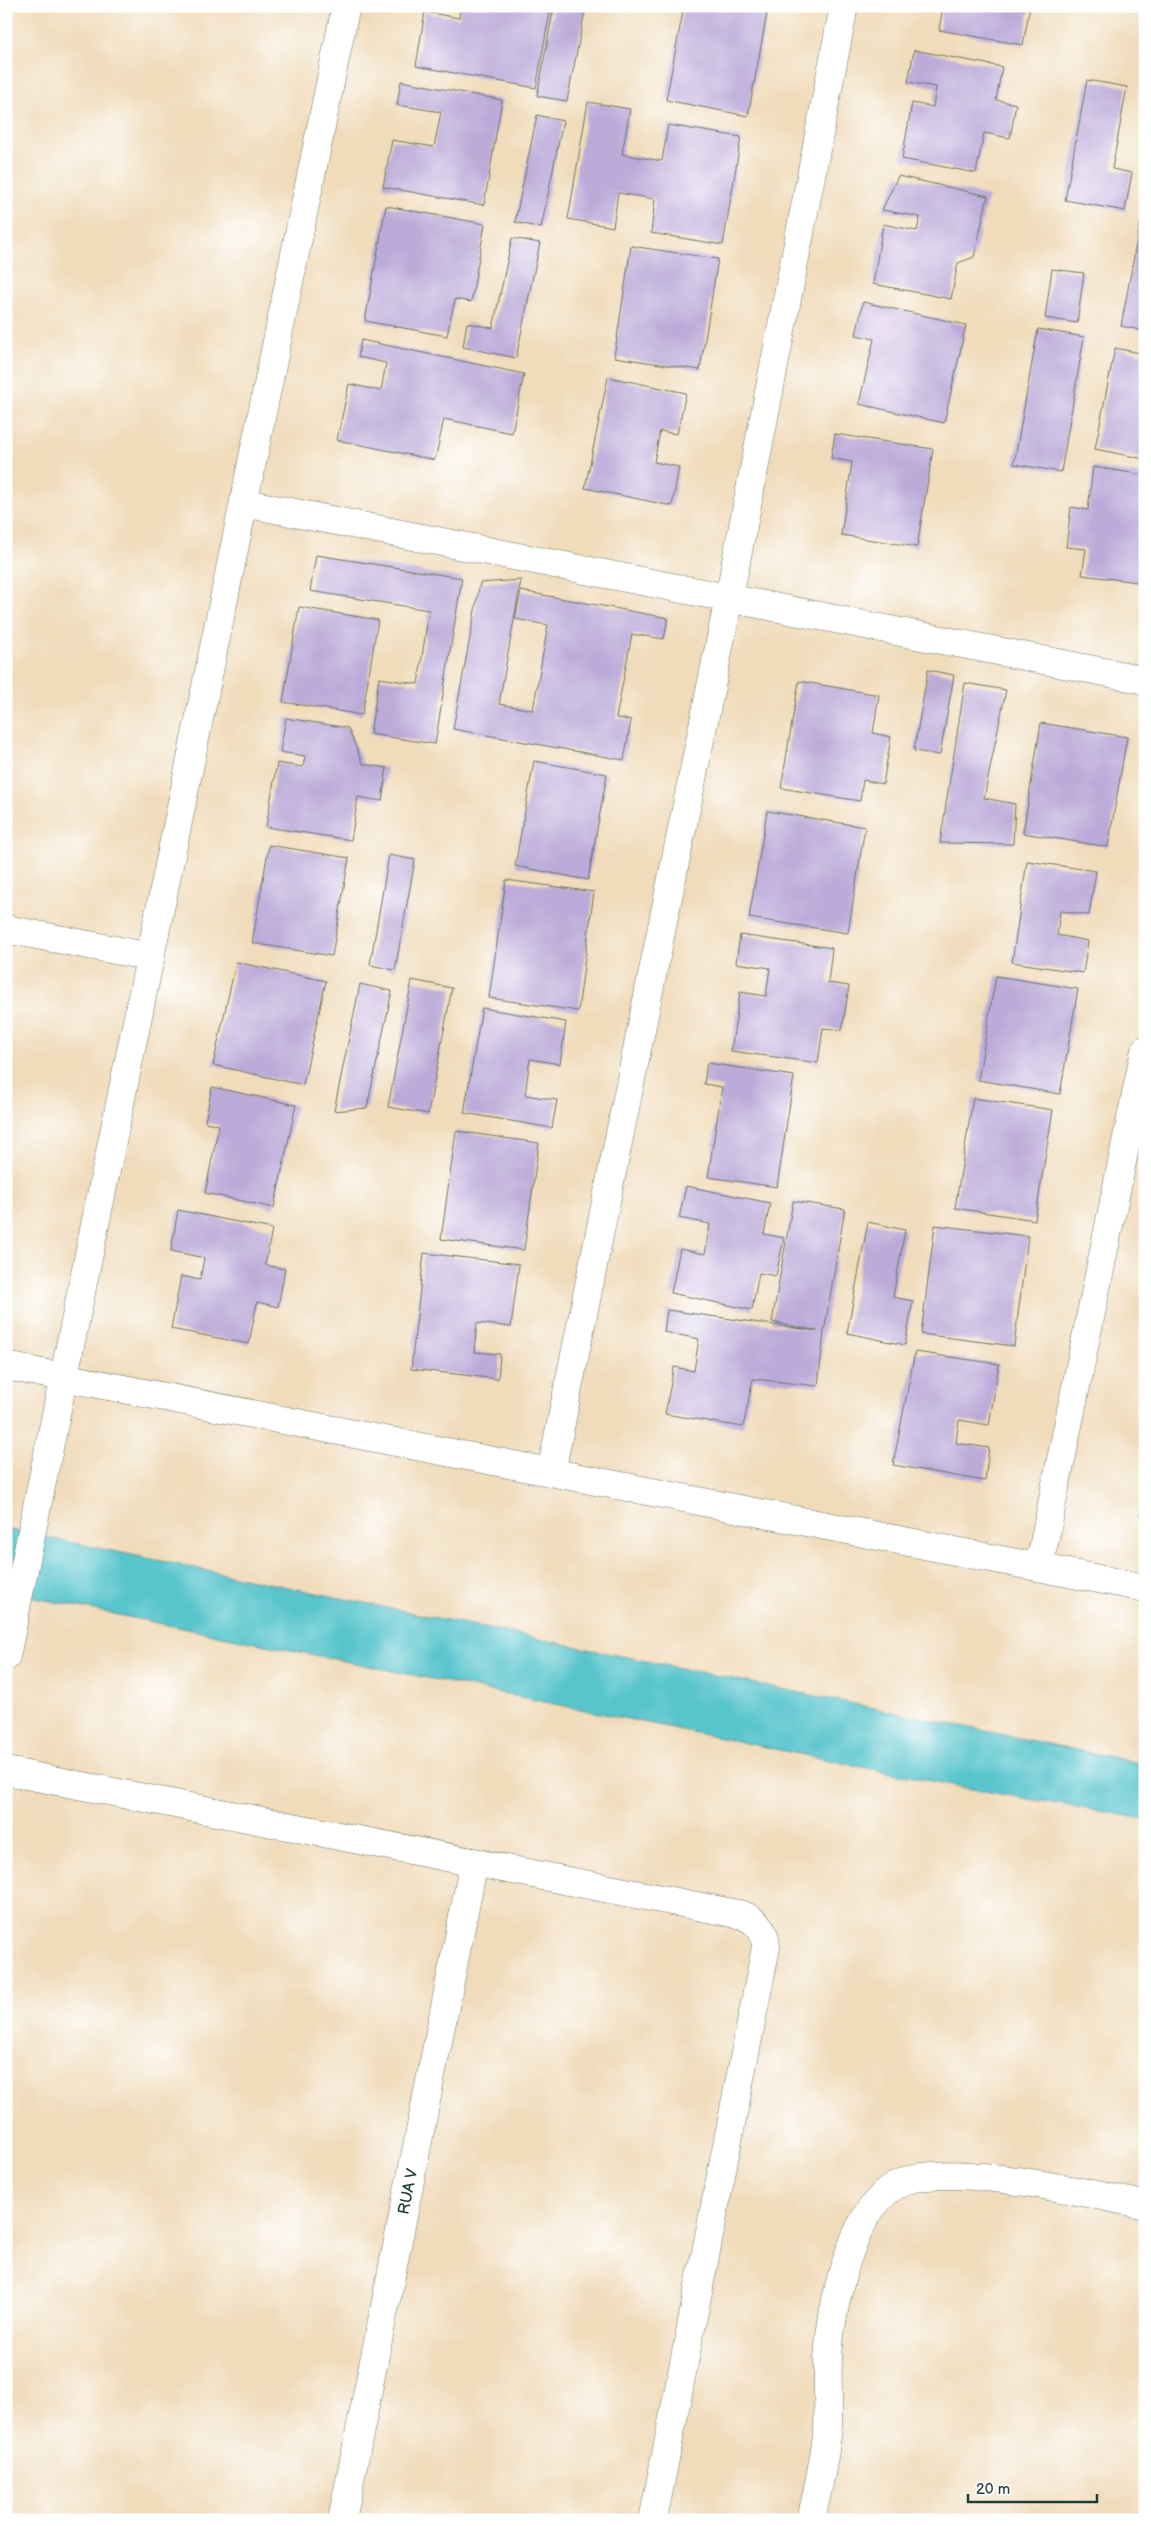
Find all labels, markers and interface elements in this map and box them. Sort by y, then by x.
street label: RUA V [394,2167,422,2216]
scale bar [968,2471,1097,2503]
text: 20 m [976,2480,1010,2499]

